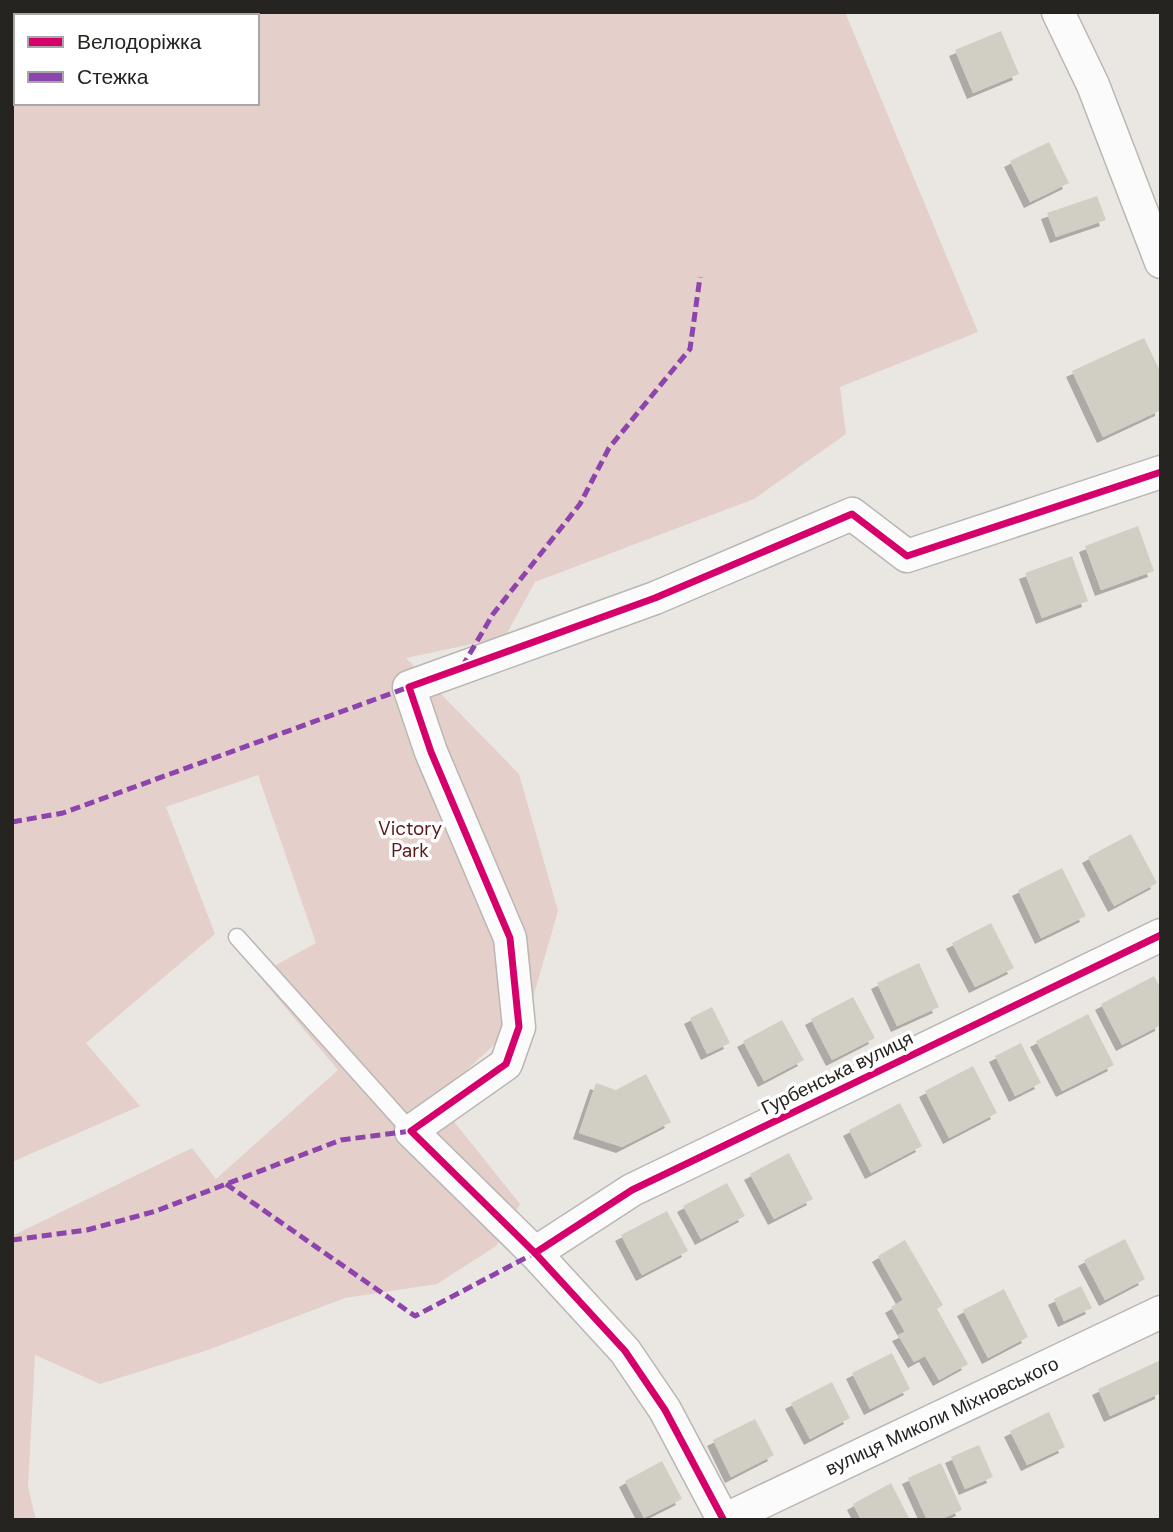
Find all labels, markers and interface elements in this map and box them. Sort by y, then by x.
legend [14,14,259,105]
text: Велодоріжка [77,28,202,56]
text: Стежка [77,63,149,91]
park label: Victory Park [378,816,442,863]
street label: Гурбенська вулиця [757,1025,917,1121]
street label: вулиця Миколи Міхновського [821,1351,1063,1481]

